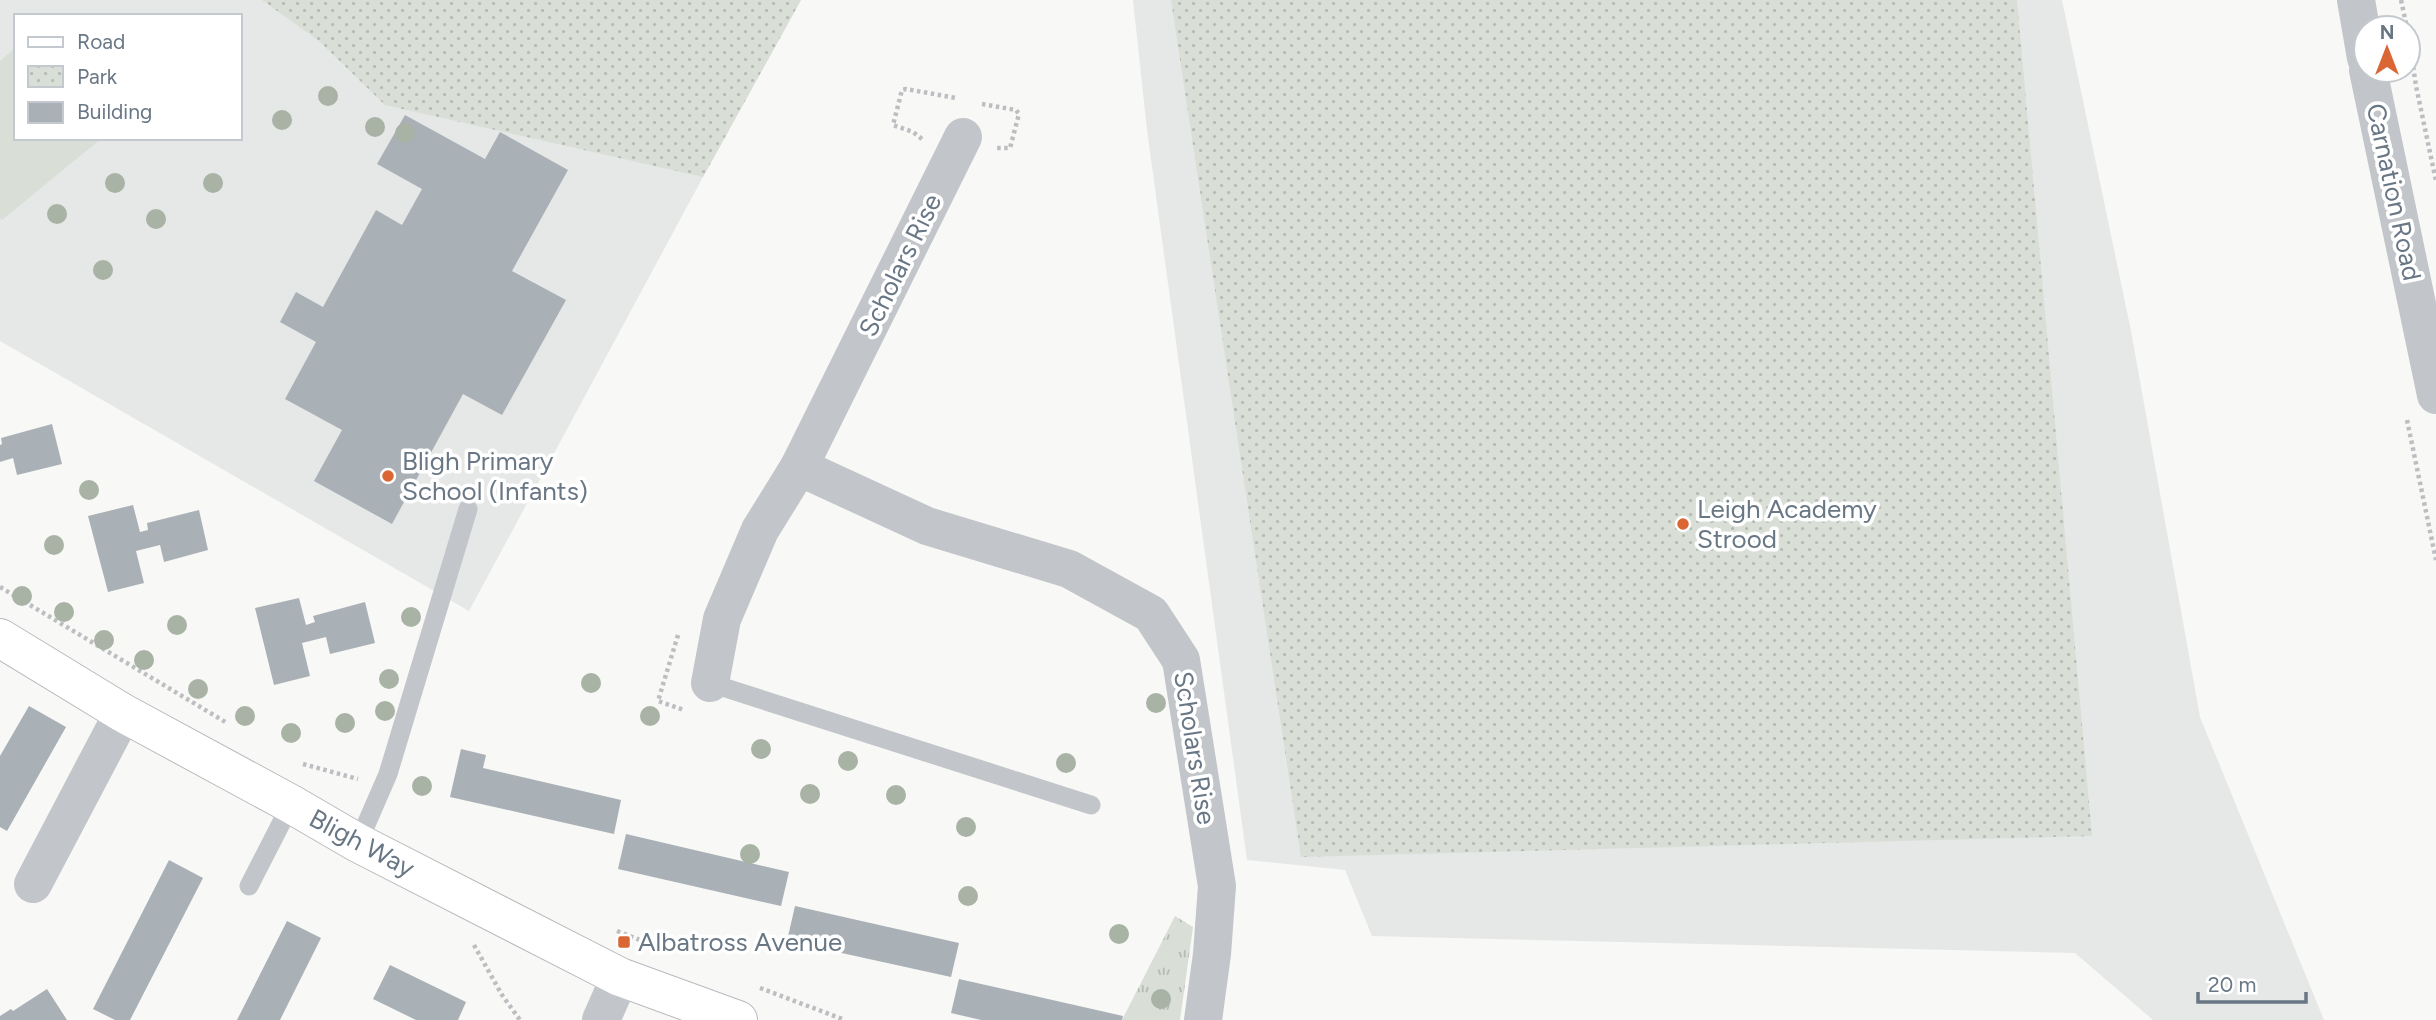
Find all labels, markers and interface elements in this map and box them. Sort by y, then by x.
legend [14,14,242,140]
north arrow [2352,14,2422,84]
text: N [2380,21,2394,44]
text: Road [77,29,125,54]
text: Park [77,64,118,89]
text: Building [77,99,152,124]
street label: Carnation Road [2360,100,2428,284]
street label: Scholars Rise [852,189,948,341]
place label: Bligh Primary School (Infants) [402,445,588,507]
marker: Bligh Primary School (Infants) [380,468,396,484]
place label: Leigh Academy Strood [1697,493,1877,555]
marker: Leigh Academy Strood [1675,516,1691,532]
street label: Scholars Rise [1167,669,1223,827]
street label: Bligh Way [304,802,420,884]
place label: Albatross Avenue [638,926,842,958]
marker: Albatross Avenue [616,934,632,950]
scale bar [2198,960,2306,1004]
text: 20 m [2208,972,2256,997]

